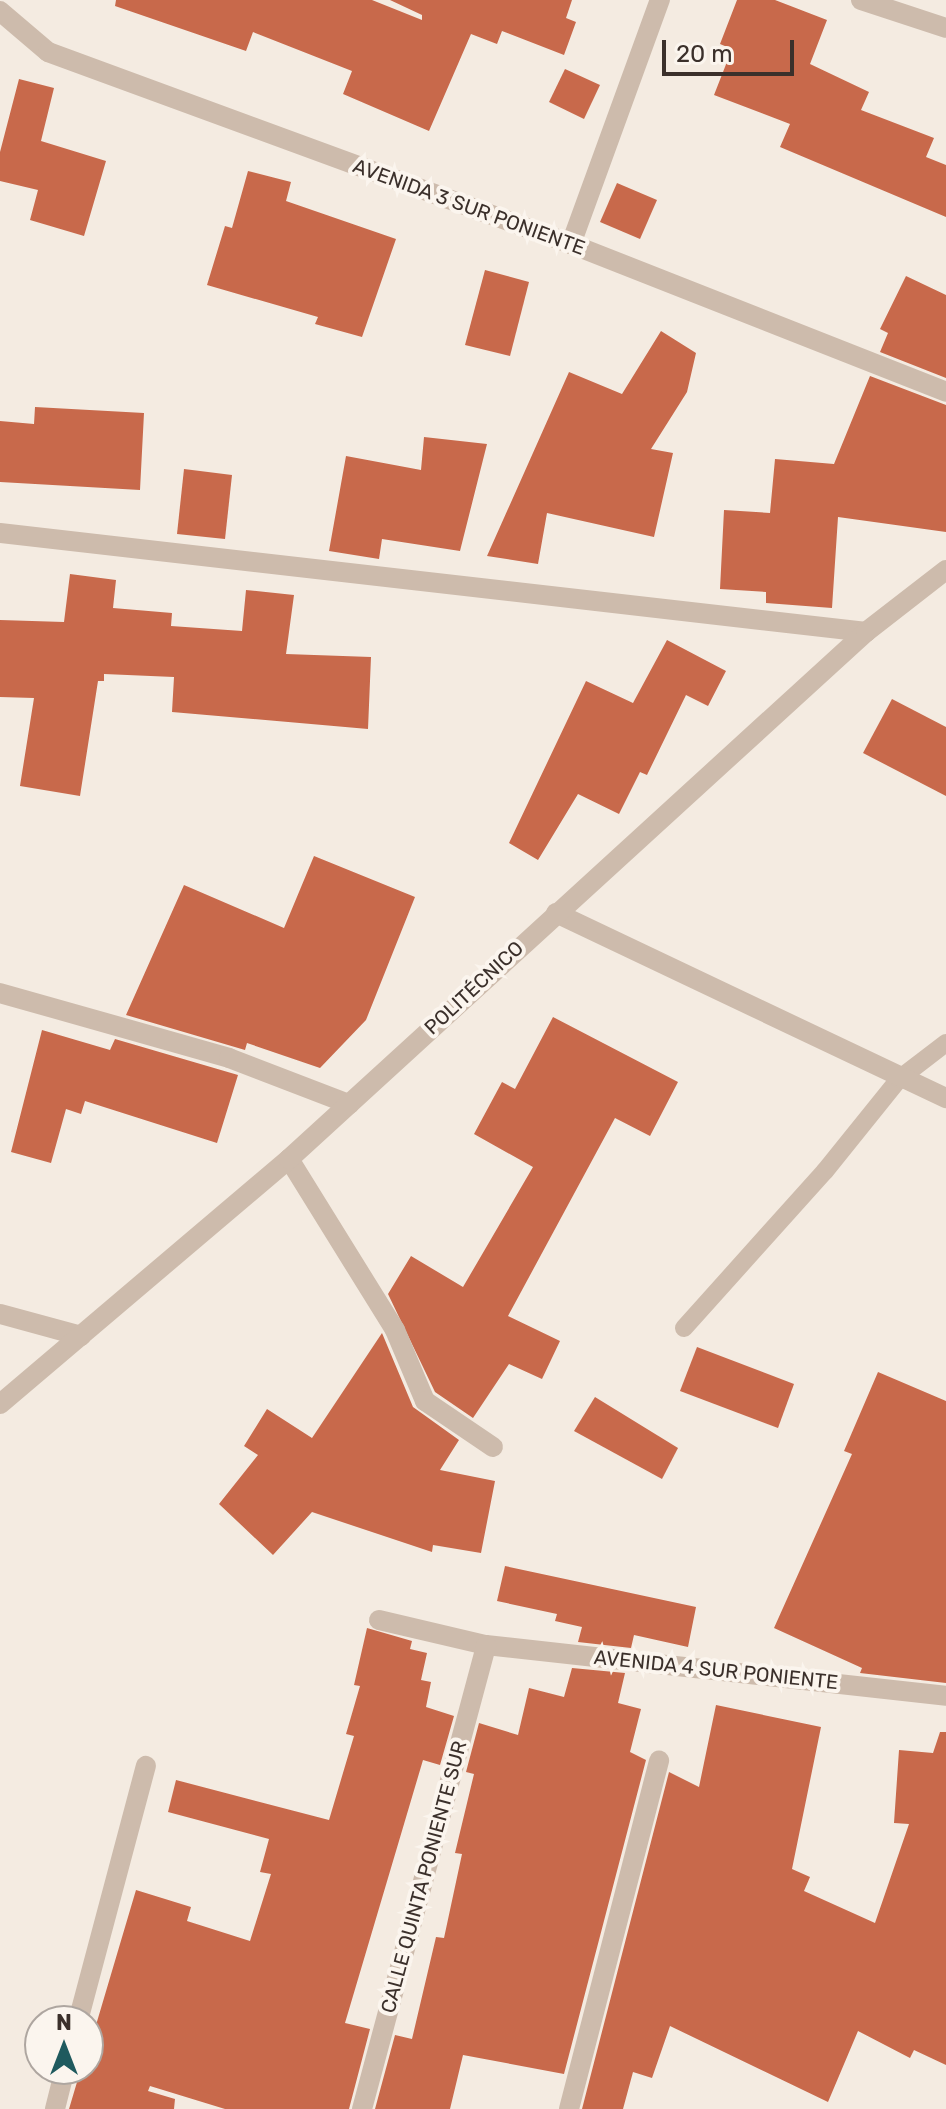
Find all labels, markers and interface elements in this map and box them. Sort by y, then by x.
scale bar [666,24,798,74]
text: 20 m [676,40,733,68]
street label: AVENIDA 3 SUR PONIENTE [349,154,589,260]
street label: POLITÉCNICO [420,936,528,1040]
street label: AVENIDA 4 SUR PONIENTE [592,1645,840,1695]
street label: CALLE QUINTA PONIENTE SUR [376,1738,472,2016]
north arrow [24,2005,104,2085]
text: N [56,2009,72,2036]

